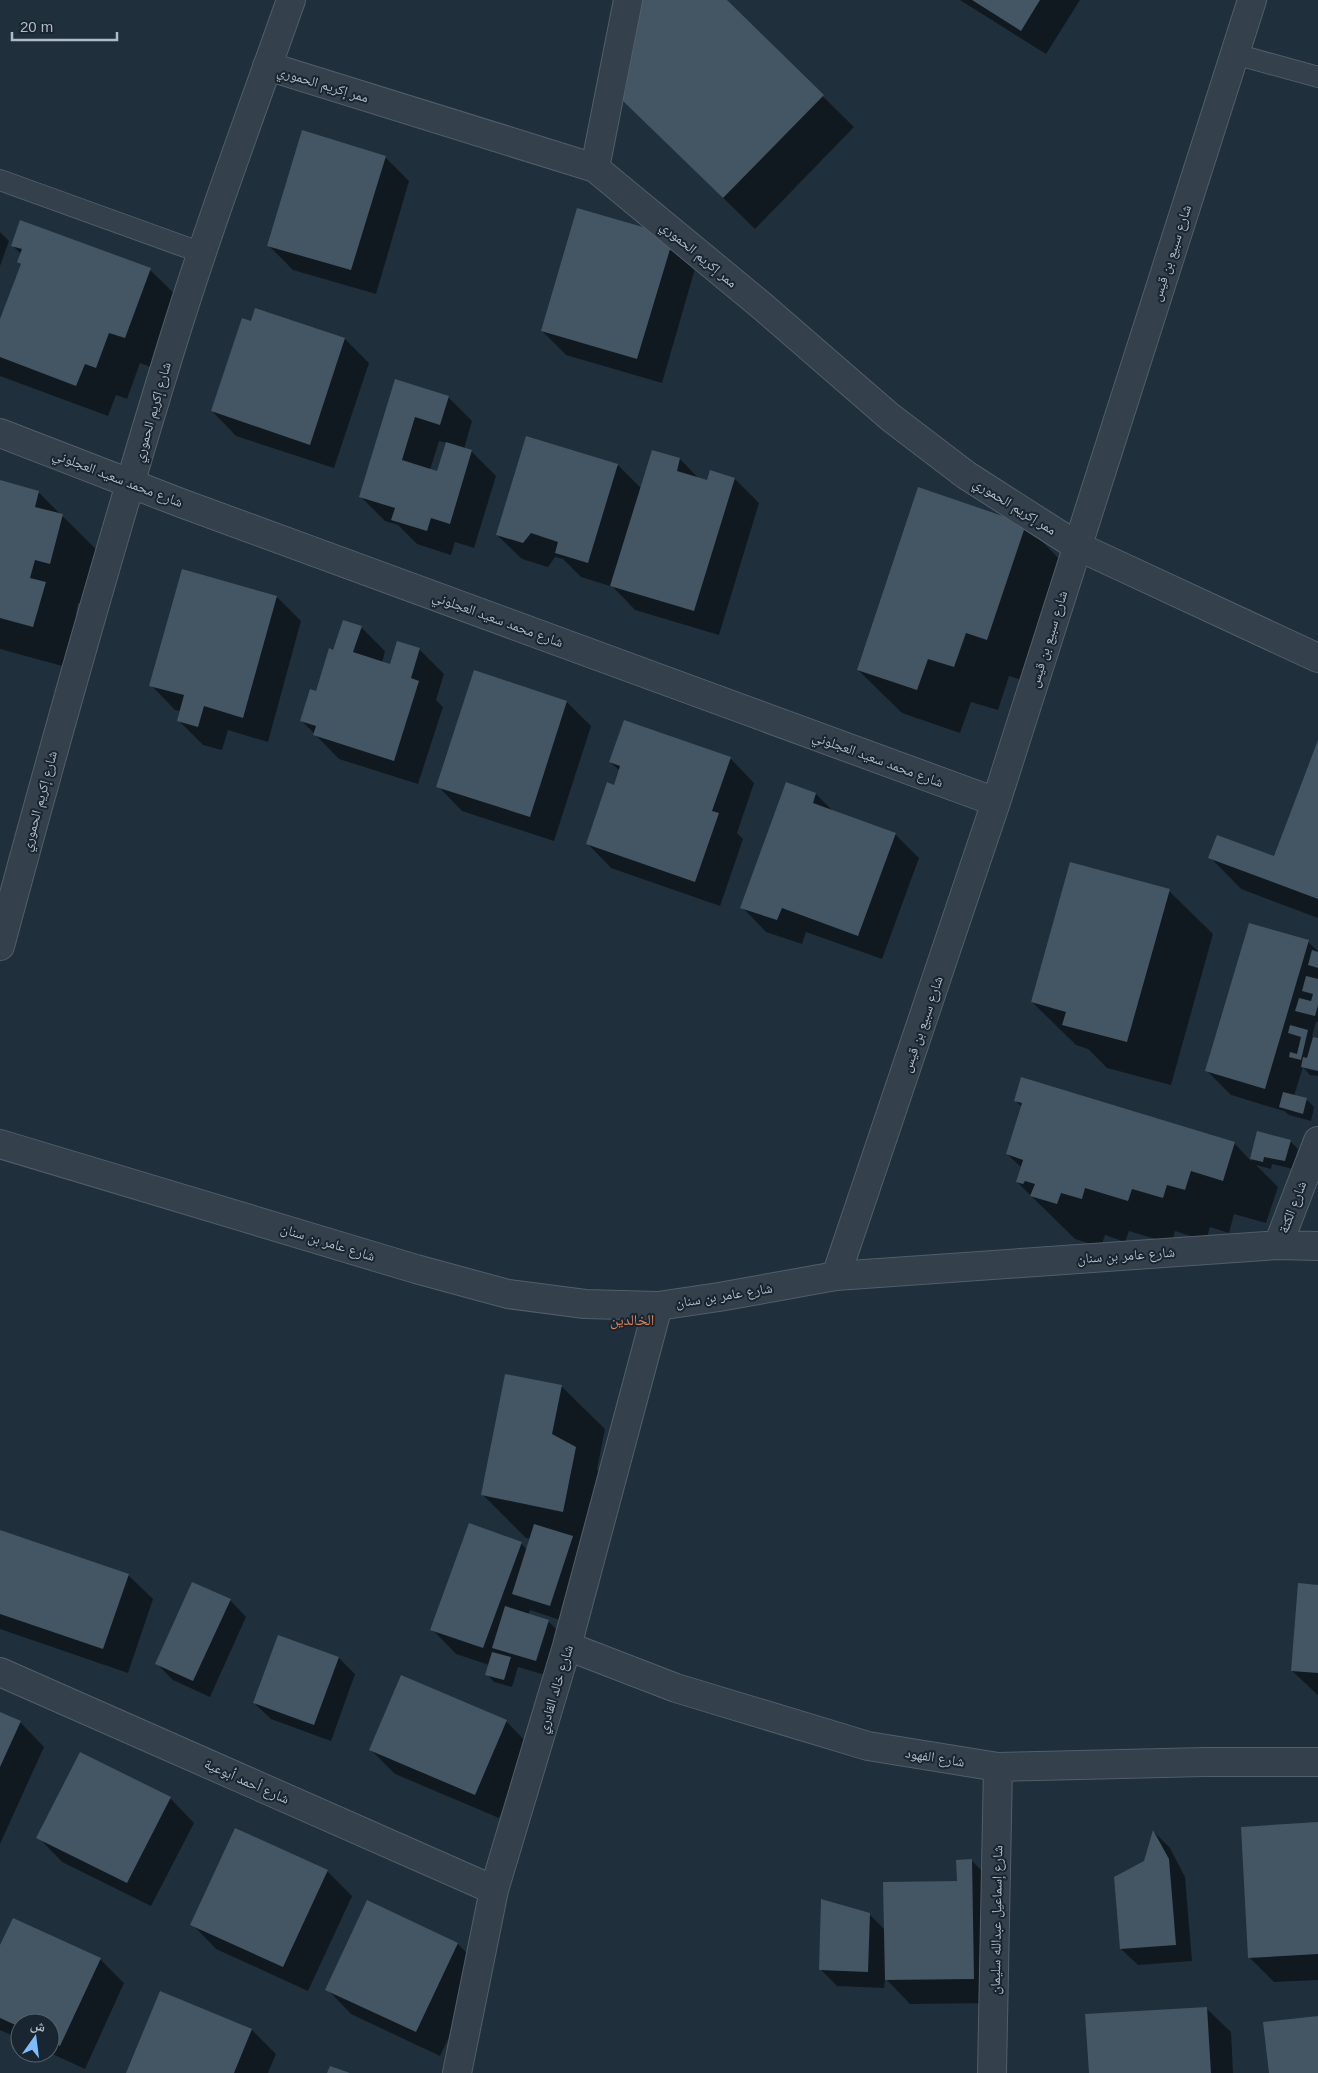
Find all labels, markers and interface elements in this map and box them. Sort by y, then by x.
scale bar [12,10,118,42]
text: 20 m [20,18,53,35]
street label: ممر إكريم الحموري [274,63,371,109]
street label: شارع سبيع بن قيس [1148,203,1196,304]
street label: ممر إكريم الحموري [655,217,740,293]
street label: شارع إكريم الحموري [130,360,177,465]
street label: شارع محمد سعيد العجلوني [49,446,185,514]
street label: ممر إكريم الحموري [969,474,1059,541]
street label: شارع محمد سعيد العجلوني [429,588,566,653]
street label: شارع سبيع بن قيس [1026,589,1072,690]
street label: شارع محمد سعيد العجلوني [809,728,946,793]
street label: شارع إكريم الحموري [18,749,64,854]
street label: شارع سبيع بن قيس [898,974,948,1075]
street label: شارع الكتة [1275,1179,1311,1236]
street label: شارع عامر بن سنان [278,1220,377,1266]
street label: شارع عامر بن سنان [1077,1244,1176,1268]
street label: شارع عامر بن سنان [674,1279,774,1313]
district label: الخالدين [610,1311,654,1330]
street label: شارع خالد القادري [534,1643,579,1736]
street label: شارع الفهود [904,1744,966,1772]
street label: شارع أحمد أبوعية [201,1755,292,1809]
street label: شارع إسماعيل عبدالله سليمان [987,1845,1007,1995]
north arrow [10,2013,60,2063]
text: ش [29,2016,47,2036]

